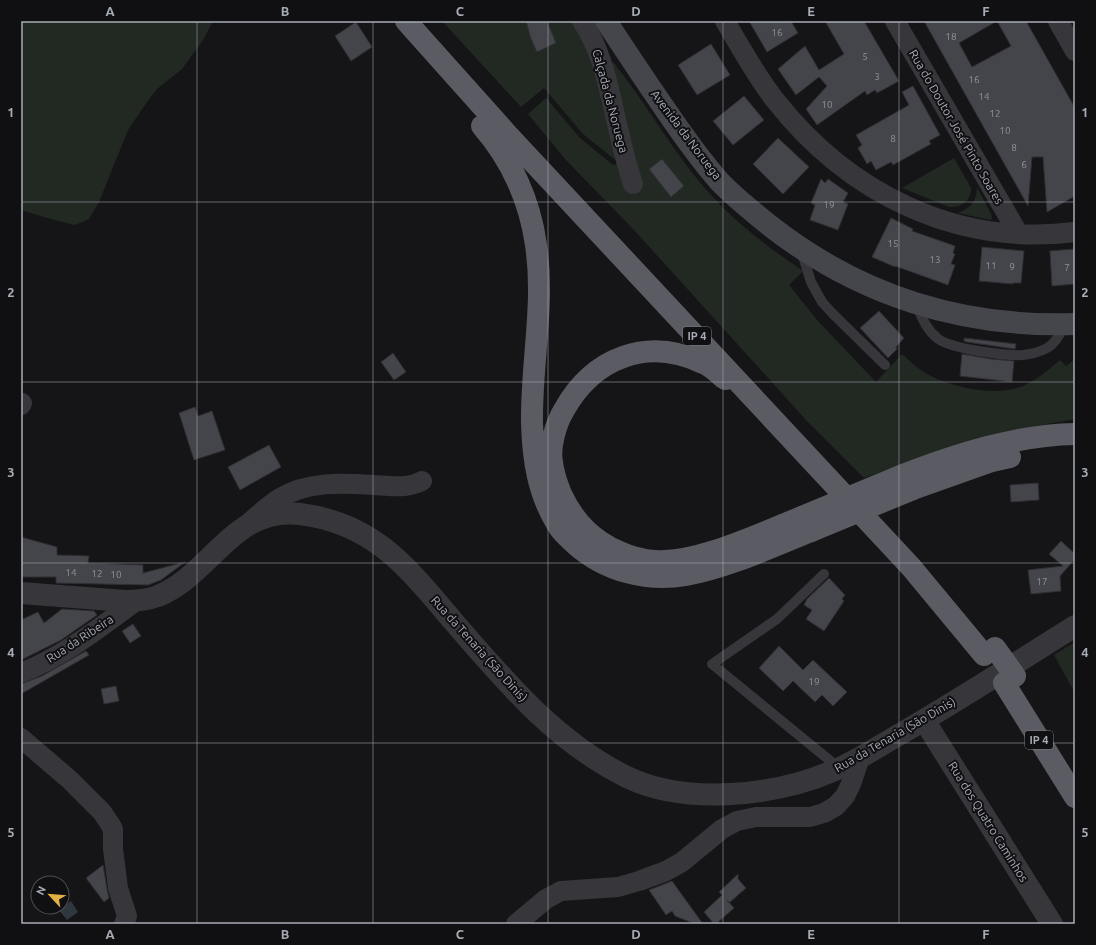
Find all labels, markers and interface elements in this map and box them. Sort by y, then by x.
text: A [105,4,115,18]
text: B [281,4,290,18]
text: C [456,4,465,18]
text: D [631,4,641,18]
text: E [807,4,815,18]
text: F [982,4,990,18]
house number: 16 [771,27,783,38]
house number: 18 [945,31,957,42]
street label: Rua do Doutor José Pinto Soares [907,47,1006,206]
street label: Calçada da Noruega [590,48,631,154]
house number: 5 [862,51,868,62]
house number: 3 [874,71,880,82]
house number: 16 [968,74,980,85]
street label: Avenida da Noruega [649,87,724,182]
house number: 14 [978,91,990,102]
house number: 10 [821,99,833,110]
text: 1 [7,105,15,119]
text: 1 [1081,105,1089,119]
house number: 12 [989,108,1001,119]
house number: 10 [999,125,1011,136]
house number: 8 [890,133,896,144]
house number: 8 [1011,142,1017,153]
house number: 6 [1021,159,1027,170]
house number: 19 [823,199,835,210]
house number: 15 [887,238,899,249]
house number: 13 [929,254,941,265]
house number: 11 [985,260,997,271]
house number: 9 [1009,261,1015,272]
house number: 7 [1064,262,1070,273]
text: 2 [7,285,15,299]
text: 2 [1081,285,1089,299]
road number: IP 4 [683,327,711,345]
text: 3 [7,465,15,479]
text: 3 [1081,465,1089,479]
house number: 14 [65,567,77,578]
house number: 12 [91,568,103,579]
house number: 10 [110,569,122,580]
house number: 17 [1036,576,1048,587]
street label: Rua da Tenaria (São Dinis) [428,593,530,705]
street label: Rua da Ribeira [44,612,115,665]
text: 4 [7,645,15,659]
text: 4 [1081,645,1089,659]
house number: 19 [808,676,820,687]
street label: Rua da Tenaria (São Dinis) [832,695,958,775]
road number: IP 4 [1025,731,1053,749]
street label: Rua dos Quatro Caminhos [946,759,1031,884]
text: 5 [7,825,15,839]
text: 5 [1081,825,1089,839]
north arrow [30,875,70,915]
text: N [34,884,48,897]
text: A [105,927,115,941]
text: B [281,927,290,941]
text: C [456,927,465,941]
text: D [631,927,641,941]
text: E [807,927,815,941]
text: F [982,927,990,941]

